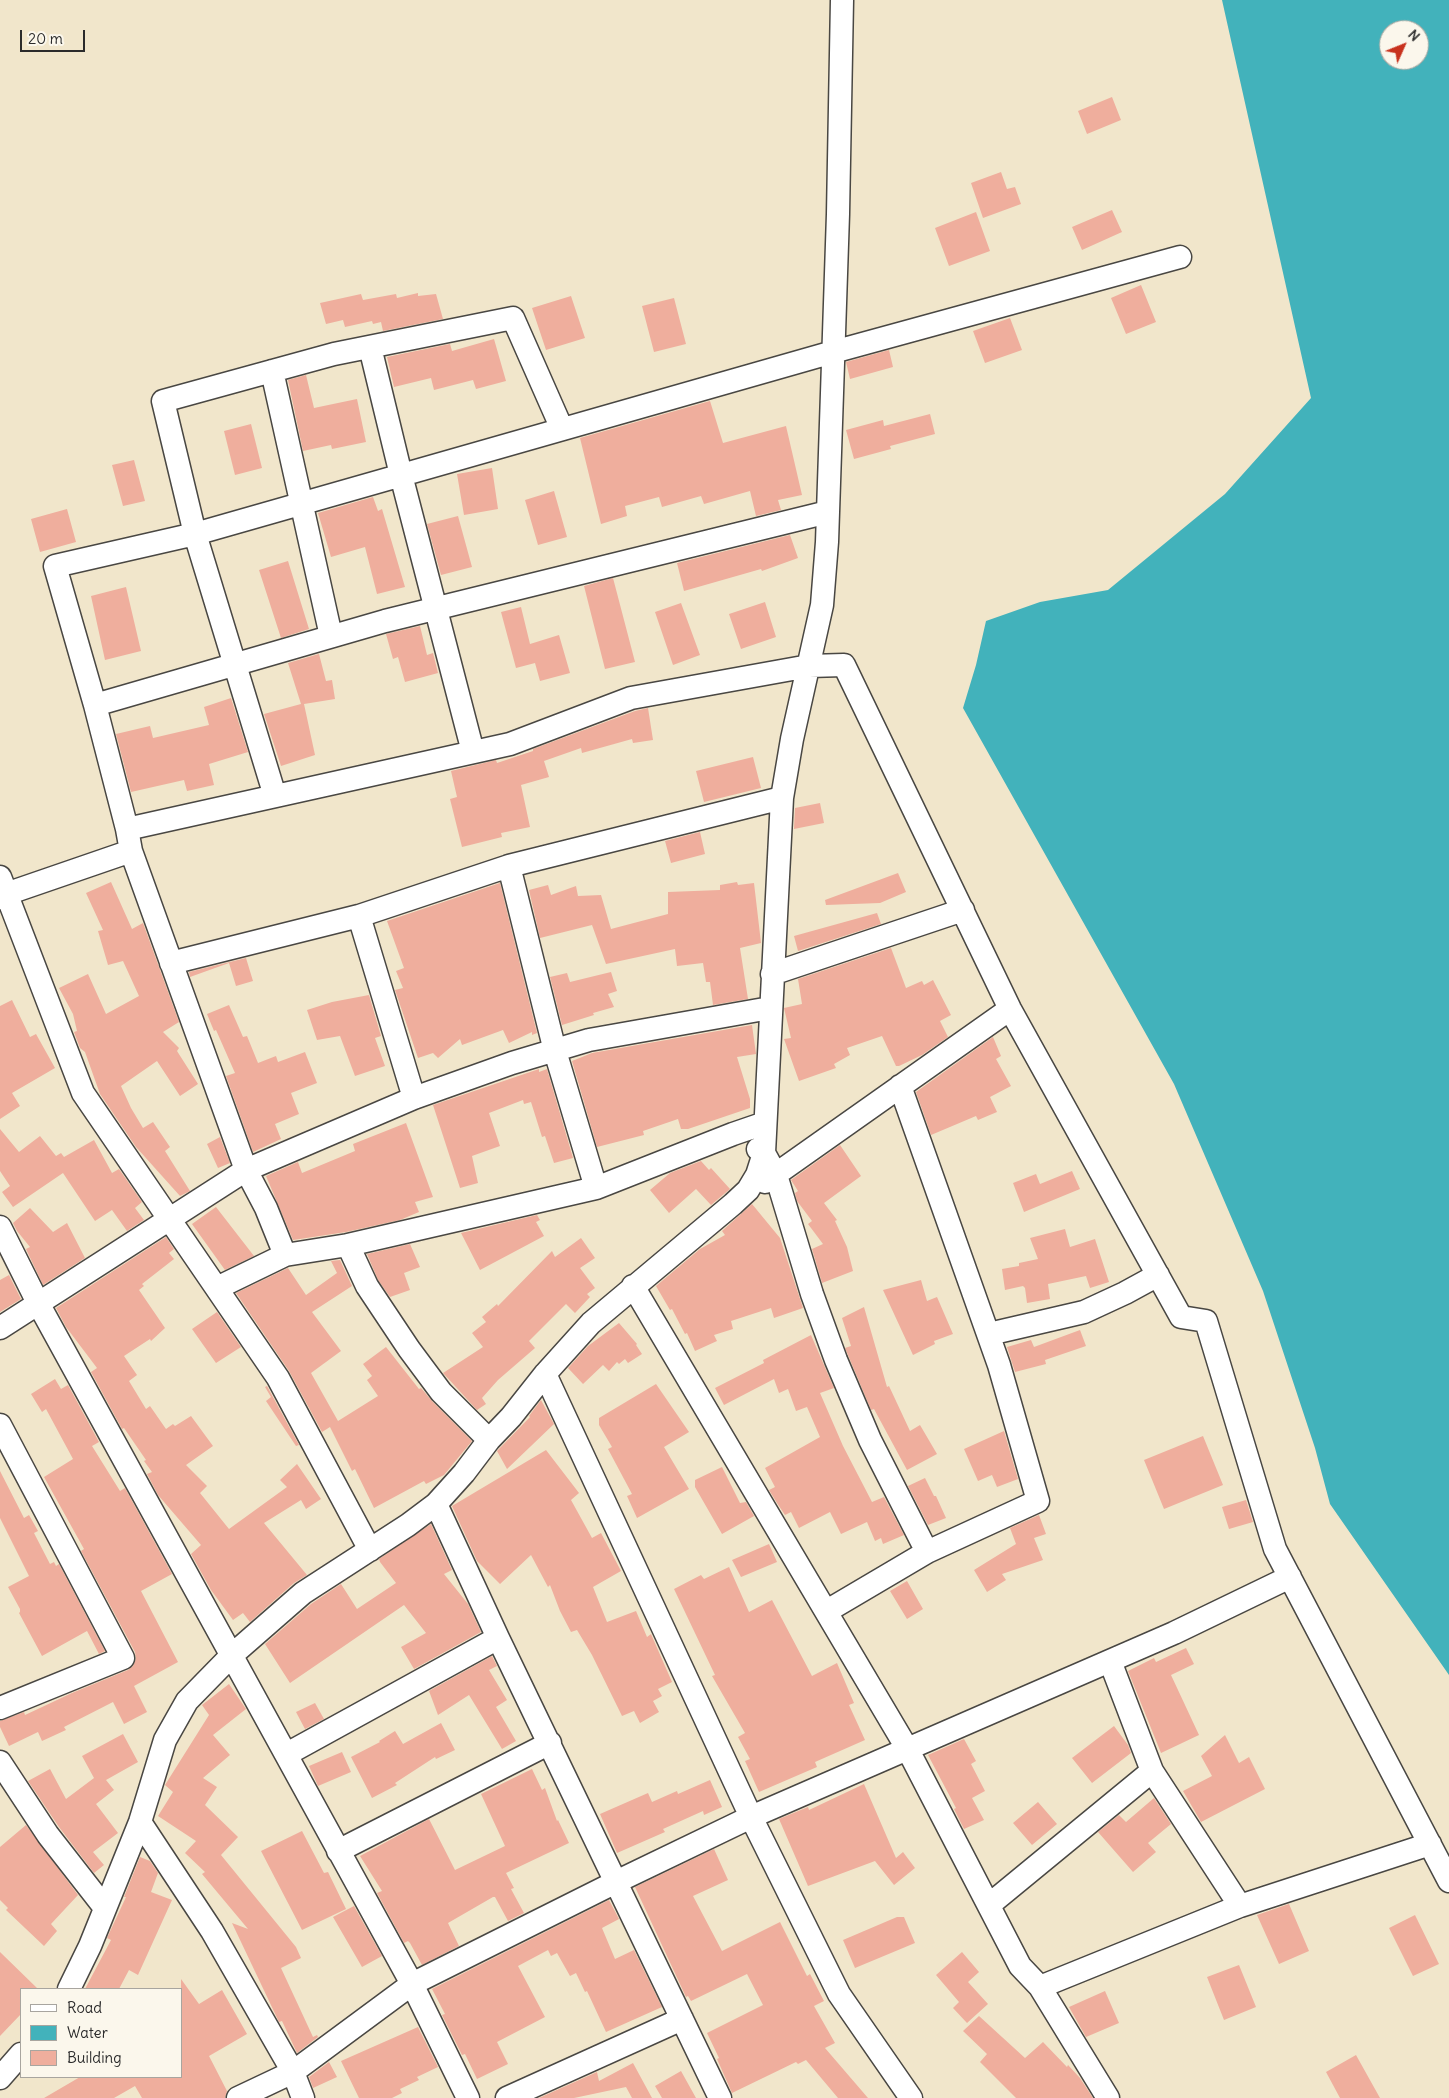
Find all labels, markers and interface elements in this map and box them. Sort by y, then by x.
scale bar [22,20,88,52]
north arrow [1379,20,1429,70]
text: N [1404,26,1424,45]
text: 20 m [28,29,63,48]
legend [20,1988,182,2078]
text: Road [67,1998,102,2017]
text: Water [67,2023,108,2042]
text: Building [67,2048,122,2067]

